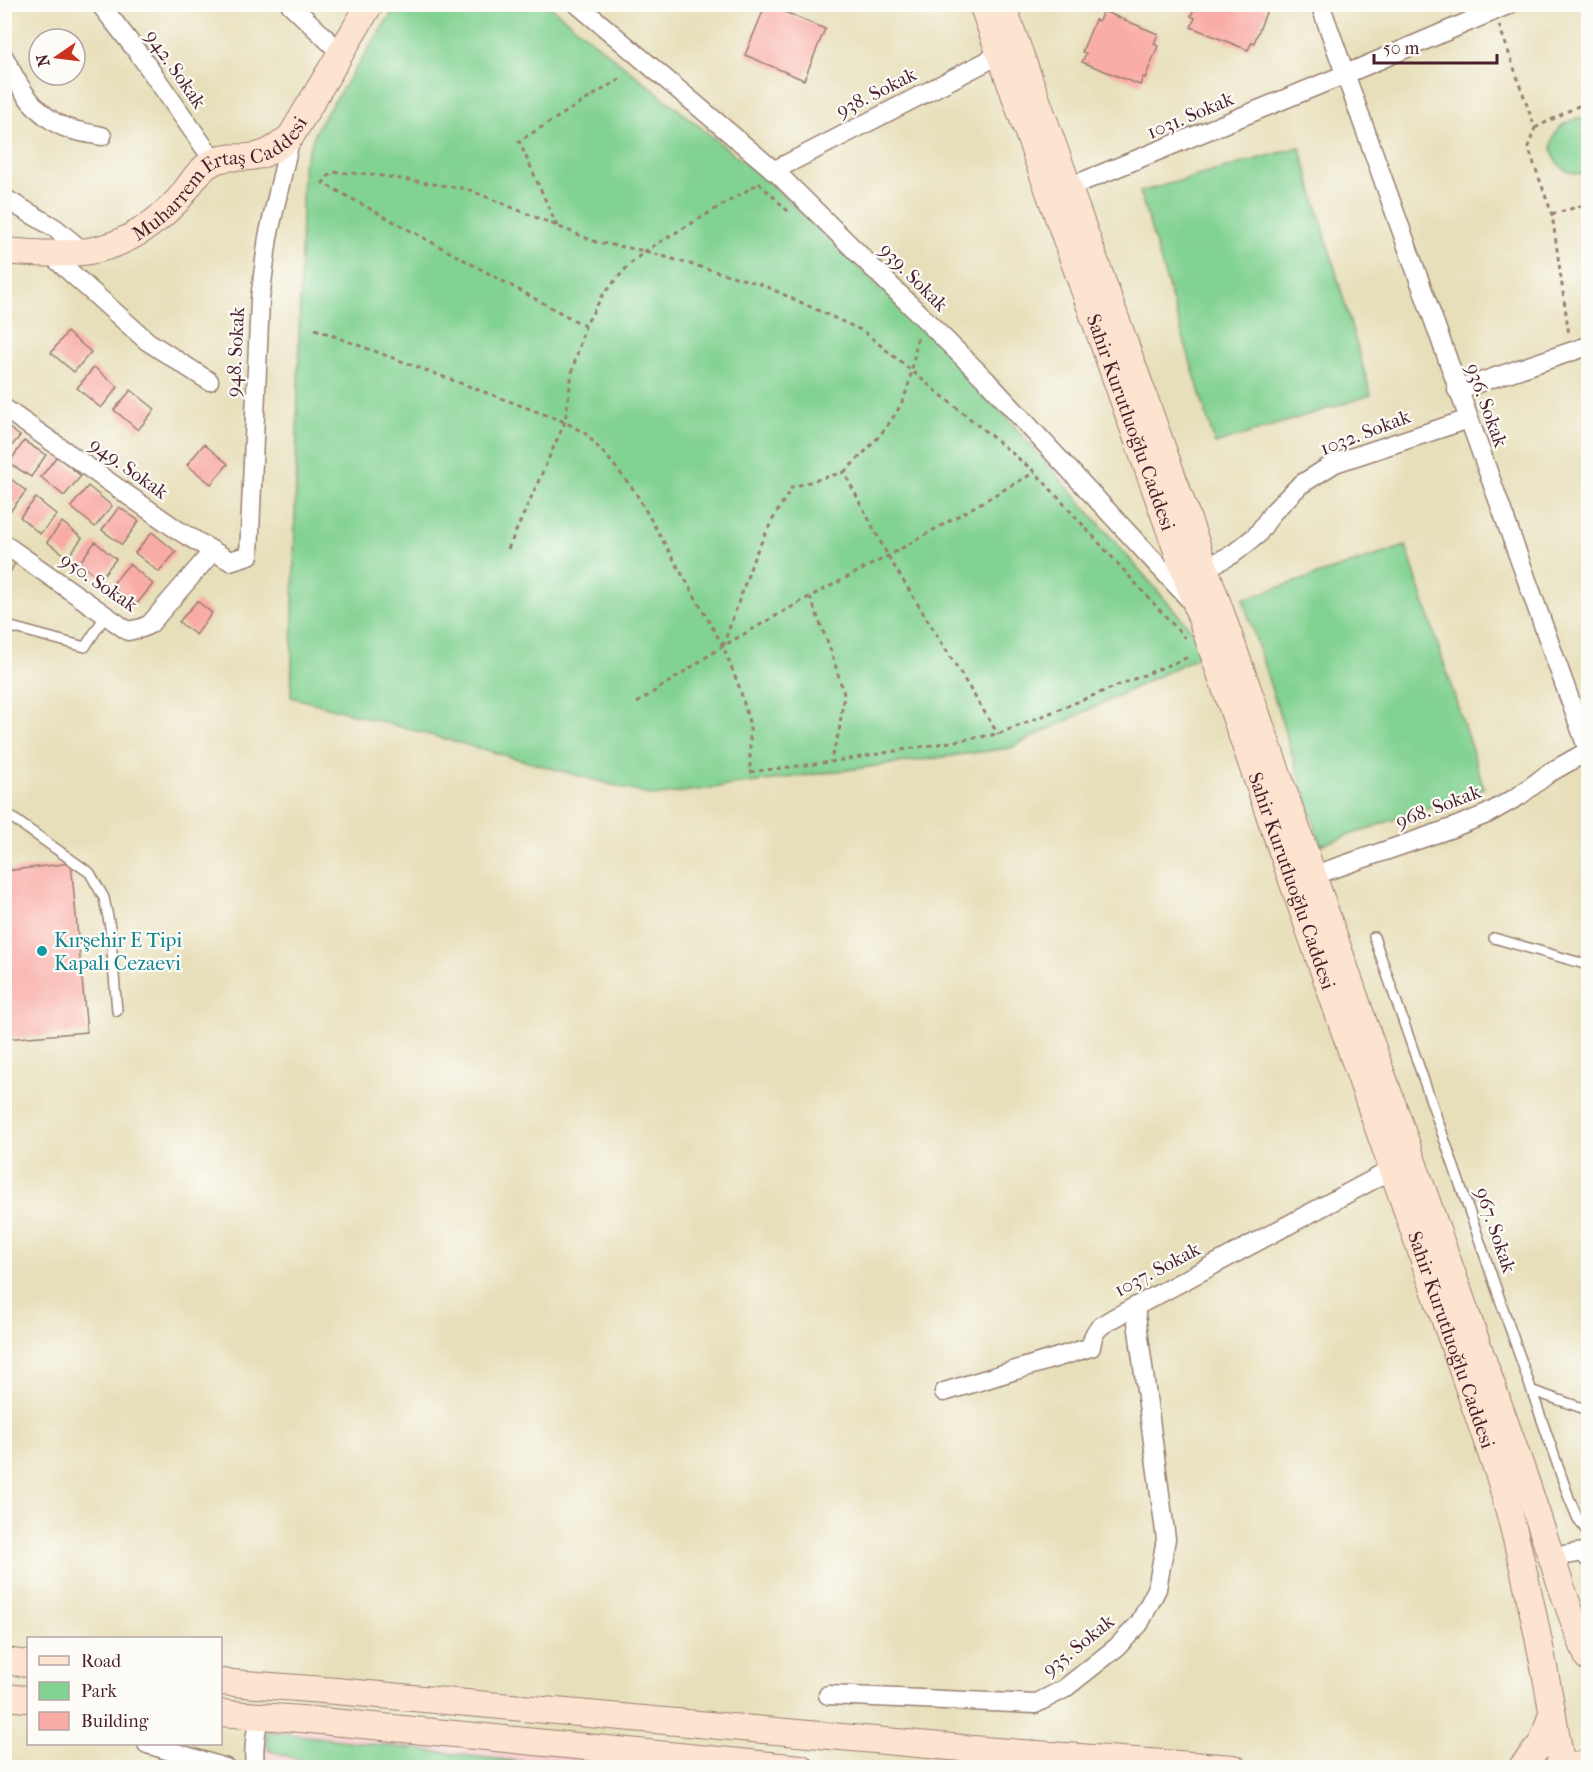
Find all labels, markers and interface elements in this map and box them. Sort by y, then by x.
street label: 942. Sokak [140,26,211,114]
north arrow [27,27,87,87]
scale bar [1374,27,1497,65]
text: 50 m [1383,38,1420,59]
text: N [32,51,54,69]
street label: 938. Sokak [832,62,921,122]
street label: 1031. Sokak [1144,87,1238,144]
street label: Muharrem Ertaş Caddesi [128,112,312,246]
street label: 939. Sokak [875,238,953,317]
street label: 948. Sokak [222,306,249,398]
street label: Sahir Kurutluoğlu Caddesi [1081,311,1180,534]
street label: 936. Sokak [1461,360,1513,451]
street label: 1032. Sokak [1317,404,1414,460]
street label: 949. Sokak [85,433,173,504]
street label: 950. Sokak [56,548,142,617]
street label: Sahir Kurutluoğlu Caddesi [1243,769,1340,993]
street label: 968. Sokak [1392,779,1485,833]
place label: Kırşehir E Tipi Kapalı Cezaevi [54,929,182,975]
marker: Kırşehir E Tipi Kapalı Cezaevi [35,944,49,958]
street label: 967. Sokak [1470,1184,1521,1277]
street label: Sahir Kurutluoğlu Caddesi [1403,1228,1500,1452]
street label: 1037. Sokak [1110,1237,1205,1302]
street label: 935. Sokak [1038,1609,1119,1681]
legend [27,1637,222,1745]
text: Road [81,1651,121,1672]
text: Park [81,1681,118,1702]
text: Building [81,1711,149,1732]

